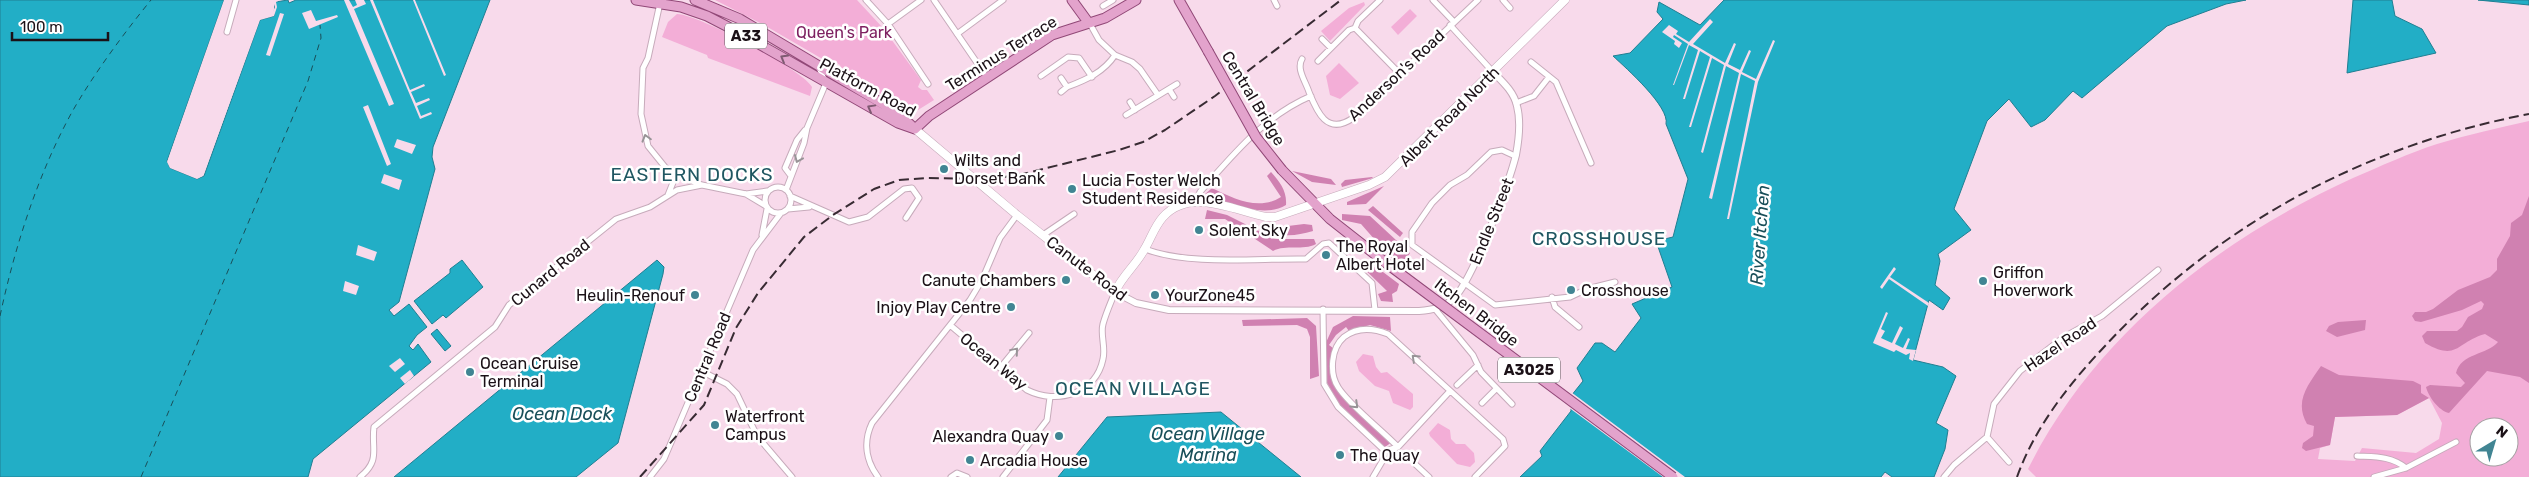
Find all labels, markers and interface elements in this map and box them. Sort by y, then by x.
scale bar [12,10,109,42]
street label: Terminus Terrace [942,12,1060,95]
text: 100 m [20,18,62,36]
park label: Queen's Park [796,23,893,42]
road number: A33 [725,24,767,48]
street label: Anderson's Road [1344,26,1448,125]
street label: Central Bridge [1218,48,1289,149]
one-way arrow [781,54,790,64]
street label: Platform Road [816,54,919,121]
street label: Albert Road North [1395,62,1503,170]
one-way arrow [868,104,877,114]
one-way arrow [641,135,651,143]
place label: Wilts and Dorset Bank [954,151,1046,188]
one-way arrow [793,154,804,163]
district label: EASTERN DOCKS [610,163,774,186]
marker: Wilts and Dorset Bank [938,163,950,175]
place label: Lucia Foster Welch Student Residence [1082,171,1223,208]
street label: Endle Street [1465,175,1517,267]
marker: Lucia Foster Welch Student Residence [1066,183,1078,195]
water label: River Itchen [1746,184,1774,286]
place label: Solent Sky [1209,221,1288,240]
marker: Solent Sky [1193,224,1205,236]
district label: CROSSHOUSE [1532,227,1666,250]
street label: Canute Road [1043,232,1131,305]
street label: Cunard Road [507,235,594,310]
place label: The Royal Albert Hotel [1336,237,1425,274]
marker: The Royal Albert Hotel [1320,249,1332,261]
place label: Griffon Hoverwork [1993,263,2074,300]
place label: Canute Chambers [922,271,1056,290]
marker: Canute Chambers [1060,274,1072,286]
street label: Itchen Bridge [1431,275,1523,350]
marker: Griffon Hoverwork [1977,275,1989,287]
place label: Crosshouse [1581,281,1669,300]
marker: Crosshouse [1565,284,1577,296]
place label: Heulin-Renouf [576,286,686,305]
place label: YourZone45 [1165,286,1255,305]
marker: Heulin-Renouf [689,289,701,301]
marker: YourZone45 [1149,289,1161,301]
place label: Injoy Play Centre [876,298,1001,317]
marker: Injoy Play Centre [1005,301,1017,313]
street label: Central Road [680,309,735,405]
street label: Hazel Road [2021,313,2100,375]
street label: Ocean Way [956,329,1031,394]
one-way arrow [1009,347,1018,356]
place label: Ocean Cruise Terminal [480,354,578,391]
one-way arrow [1411,355,1420,364]
road number: A3025 [1498,358,1560,382]
marker: Ocean Cruise Terminal [464,366,476,378]
district label: OCEAN VILLAGE [1055,377,1211,400]
one-way arrow [1350,399,1359,408]
water label: Ocean Dock [512,403,613,425]
place label: Waterfront Campus [725,407,805,444]
north arrow [2469,417,2519,467]
marker: Waterfront Campus [709,419,721,431]
text: N [2492,422,2511,442]
water label: Ocean Village Marina [1151,423,1265,466]
place label: Alexandra Quay [932,427,1049,446]
marker: Alexandra Quay [1053,430,1065,442]
place label: The Quay [1350,446,1420,465]
marker: The Quay [1334,449,1346,461]
place label: Arcadia House [980,451,1088,470]
marker: Arcadia House [964,454,976,466]

